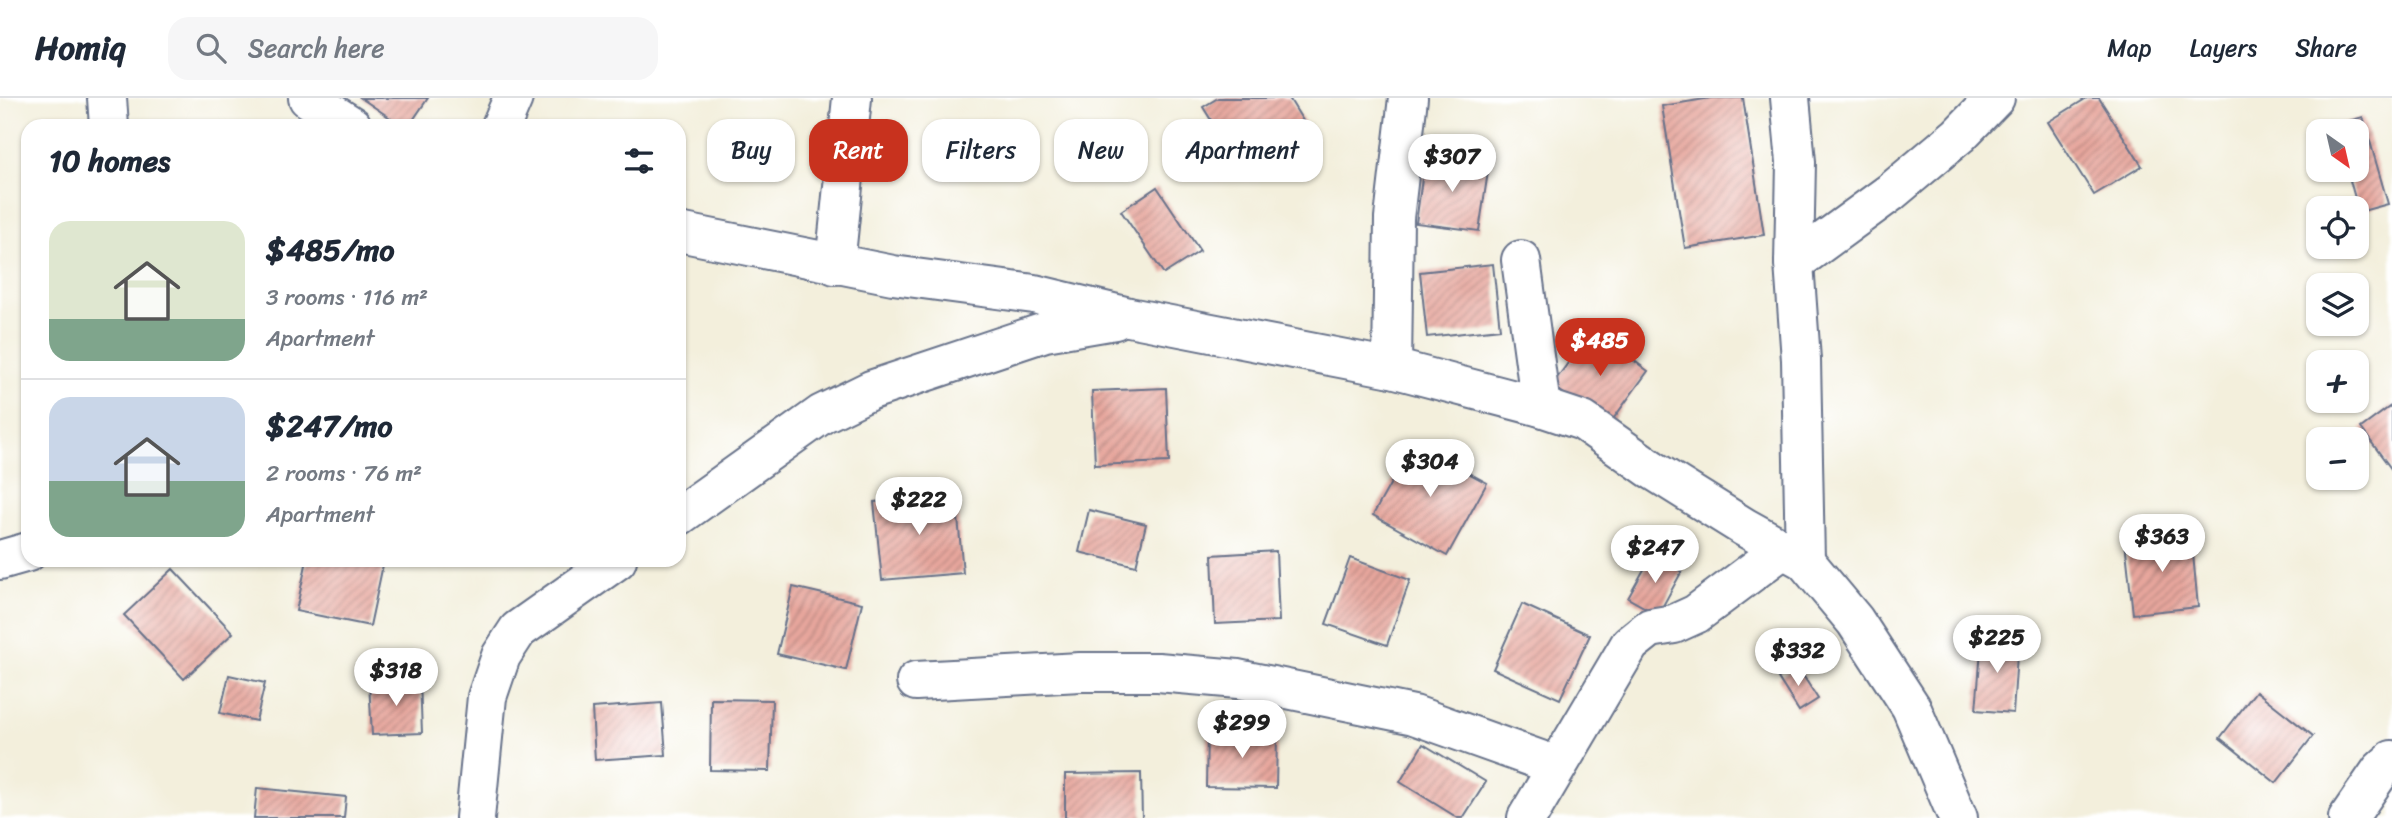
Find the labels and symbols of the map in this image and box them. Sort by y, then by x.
north arrow [2306,119,2370,182]
pin: $307 [1411,134,1493,194]
pin: $485 [1559,318,1641,378]
pin: $304 [1389,440,1471,499]
pin: $222 [878,478,960,537]
pin: $363 [2121,514,2203,574]
pin: $247 [1614,526,1696,585]
pin: $225 [1956,616,2038,675]
pin: $332 [1757,628,1839,688]
pin: $318 [355,648,437,708]
pin: $299 [1201,700,1283,760]

